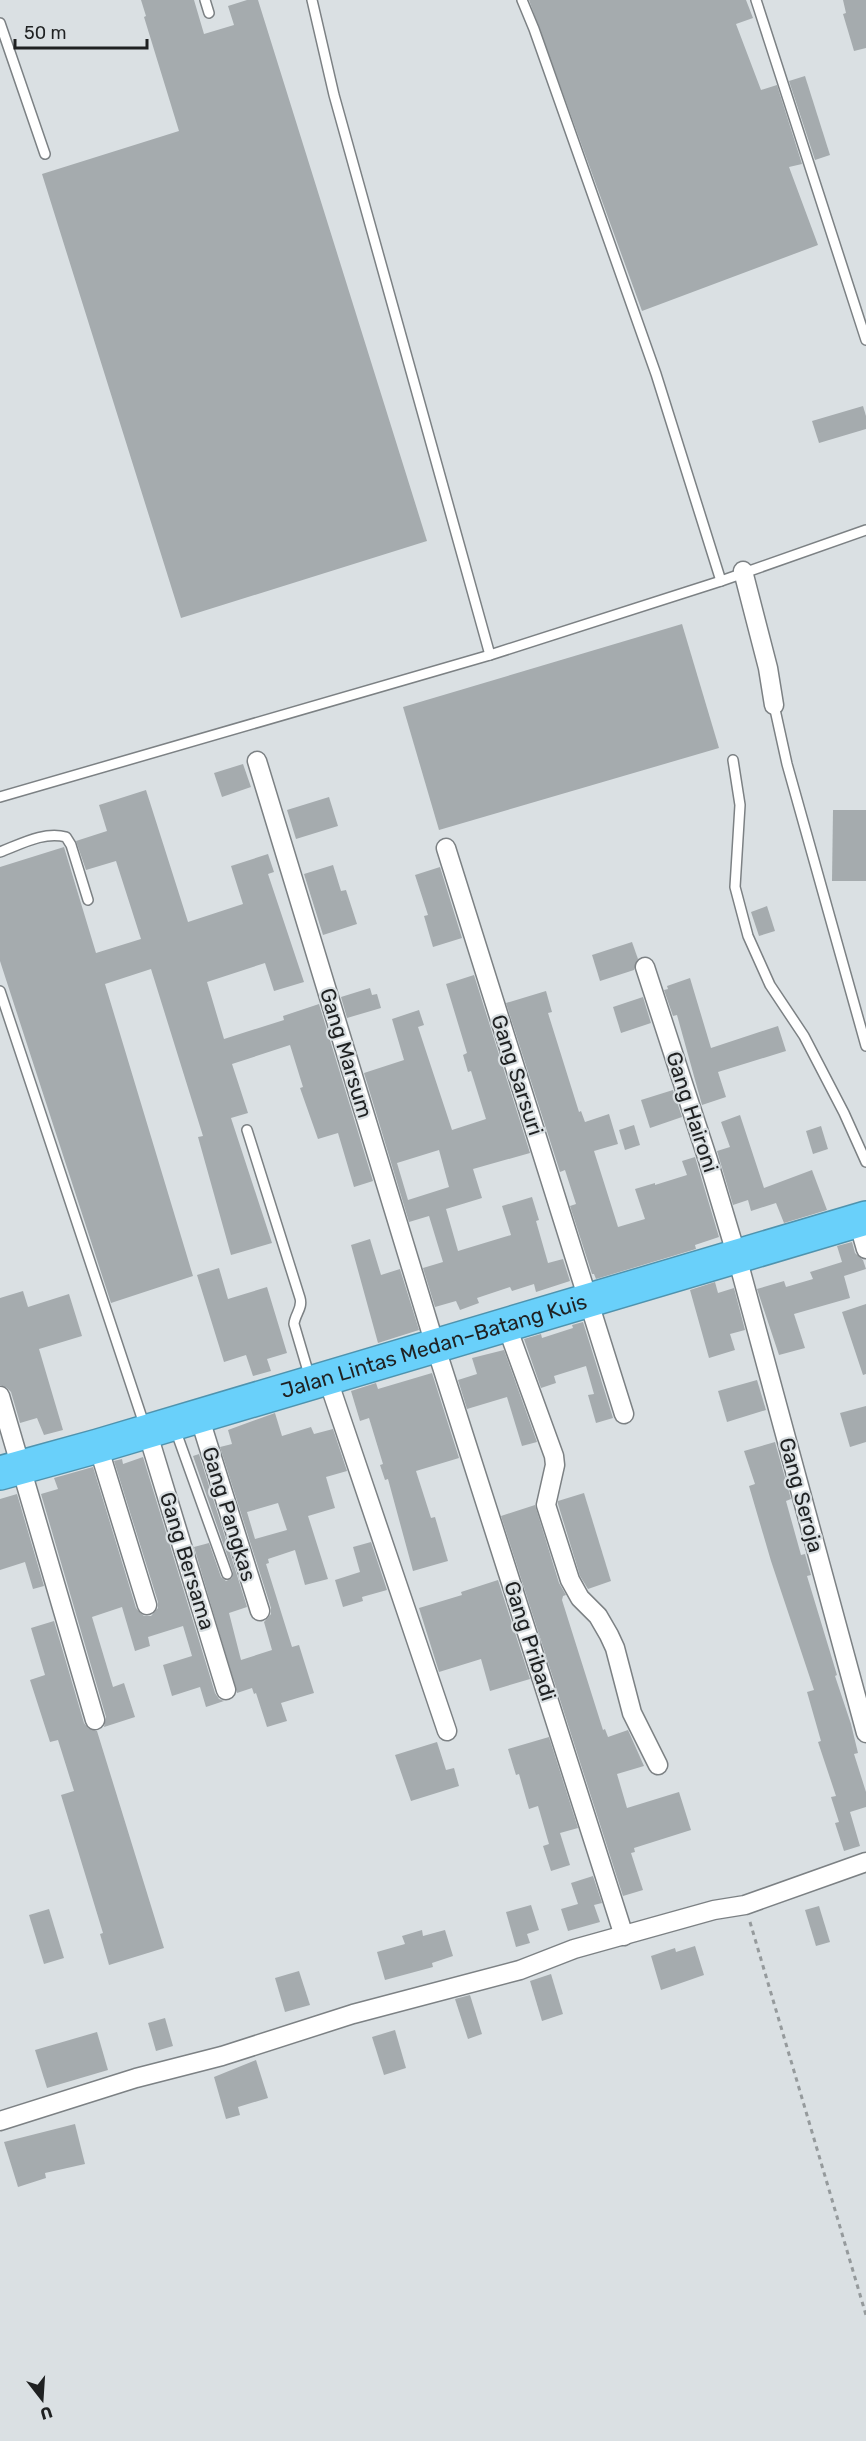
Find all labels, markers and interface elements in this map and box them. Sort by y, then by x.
scale bar [15,12,147,50]
text: 50 m [24,22,67,44]
street label: Gang Marsum [315,985,378,1121]
street label: Gang Sarsuri [486,1011,549,1138]
street label: Gang Haironi [661,1048,724,1175]
street label: Jalan Lintas Medan–Batang Kuis [278,1289,590,1403]
street label: Gang Seroja [774,1435,829,1555]
street label: Gang Pangkas [197,1444,262,1584]
street label: Gang Bersama [155,1489,220,1633]
street label: Gang Pribadi [499,1578,562,1704]
north arrow [12,2369,72,2429]
text: U [38,2402,55,2424]

